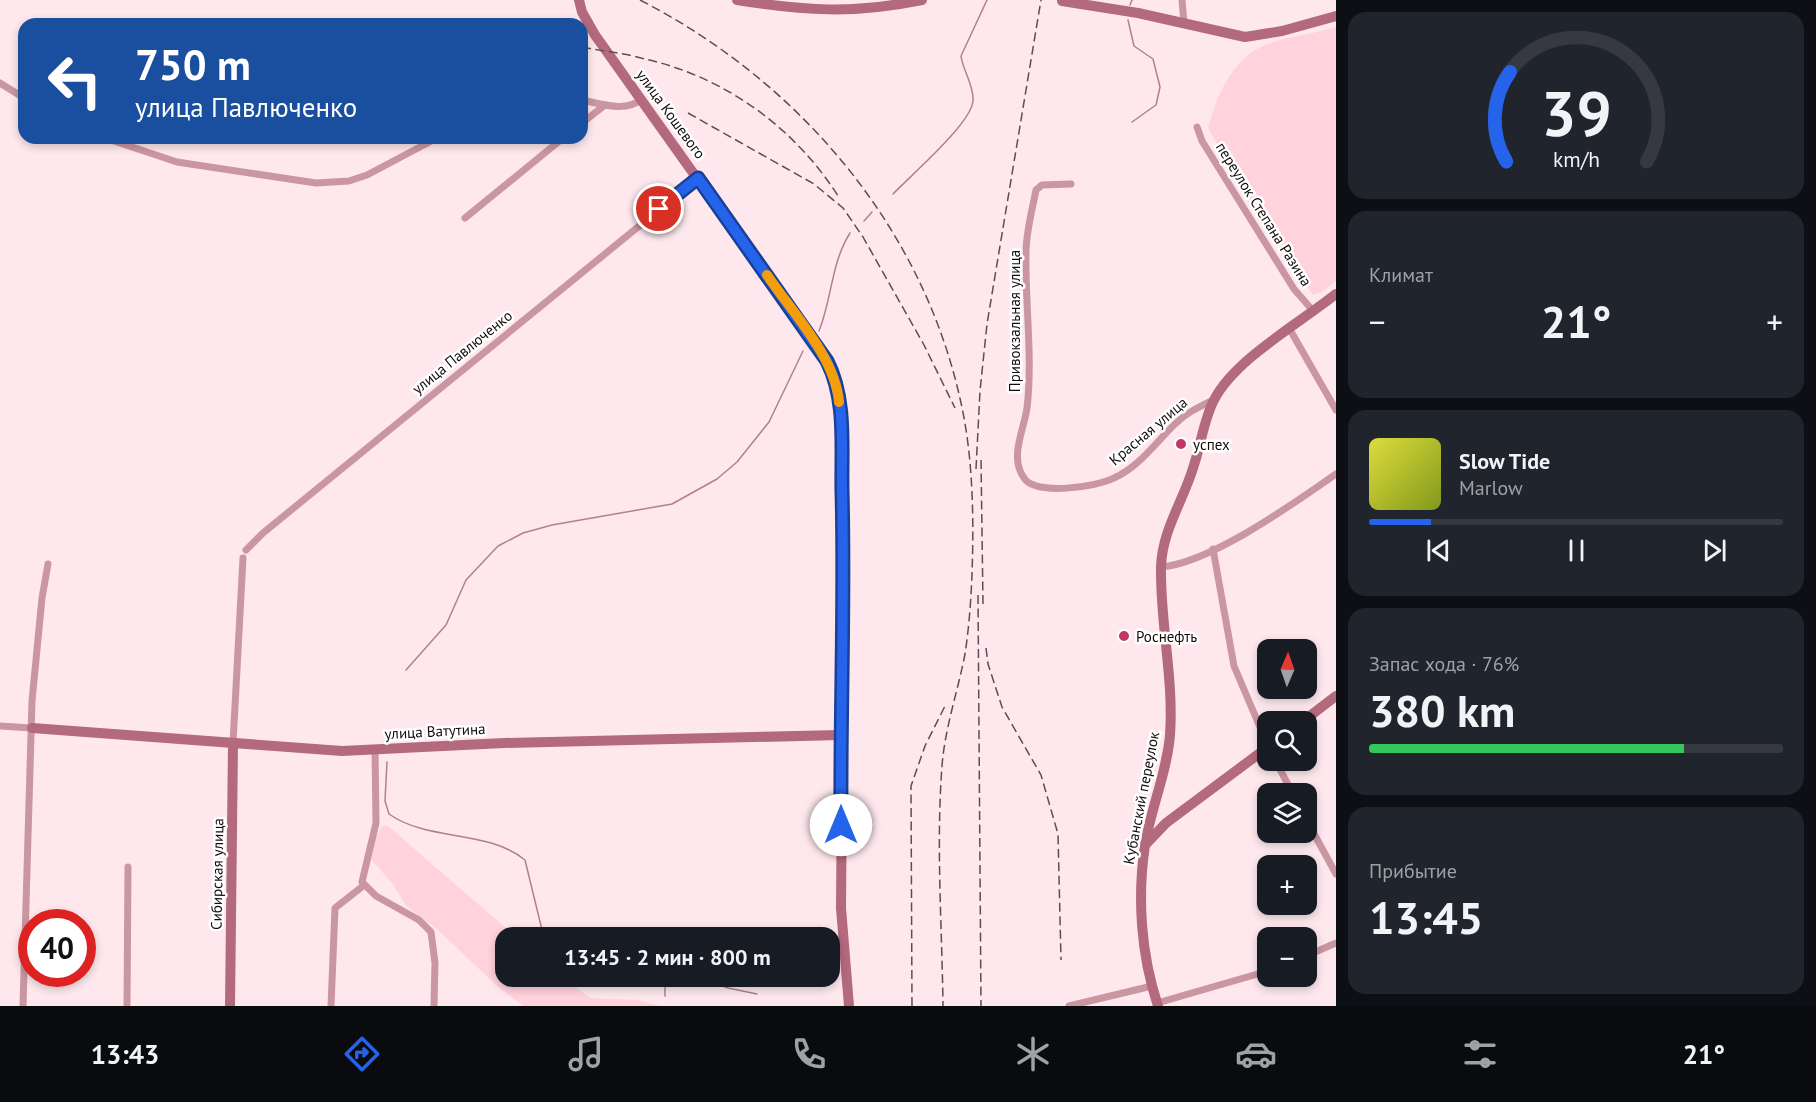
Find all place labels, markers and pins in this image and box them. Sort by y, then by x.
pin [633,183,684,234]
place label: успех [1193,435,1230,454]
marker: успех [1174,437,1188,451]
place label: Роснефть [1136,627,1197,646]
marker: Роснефть [1117,629,1131,643]

